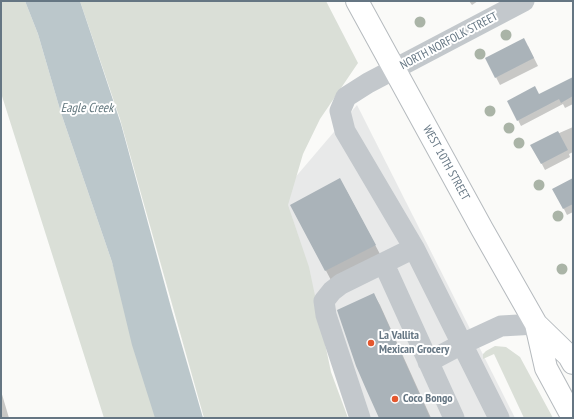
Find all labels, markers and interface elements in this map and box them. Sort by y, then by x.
street label: NORTH NORFOLK STREET [398,9,500,73]
water label: Eagle Creek [61,100,113,116]
street label: WEST 10TH STREET [420,123,472,203]
place label: La Vallita Mexican Grocery [379,329,449,357]
marker: La Vallita Mexican Grocery [366,338,376,348]
place label: Coco Bongo [403,392,453,406]
marker: Coco Bongo [390,394,400,404]

